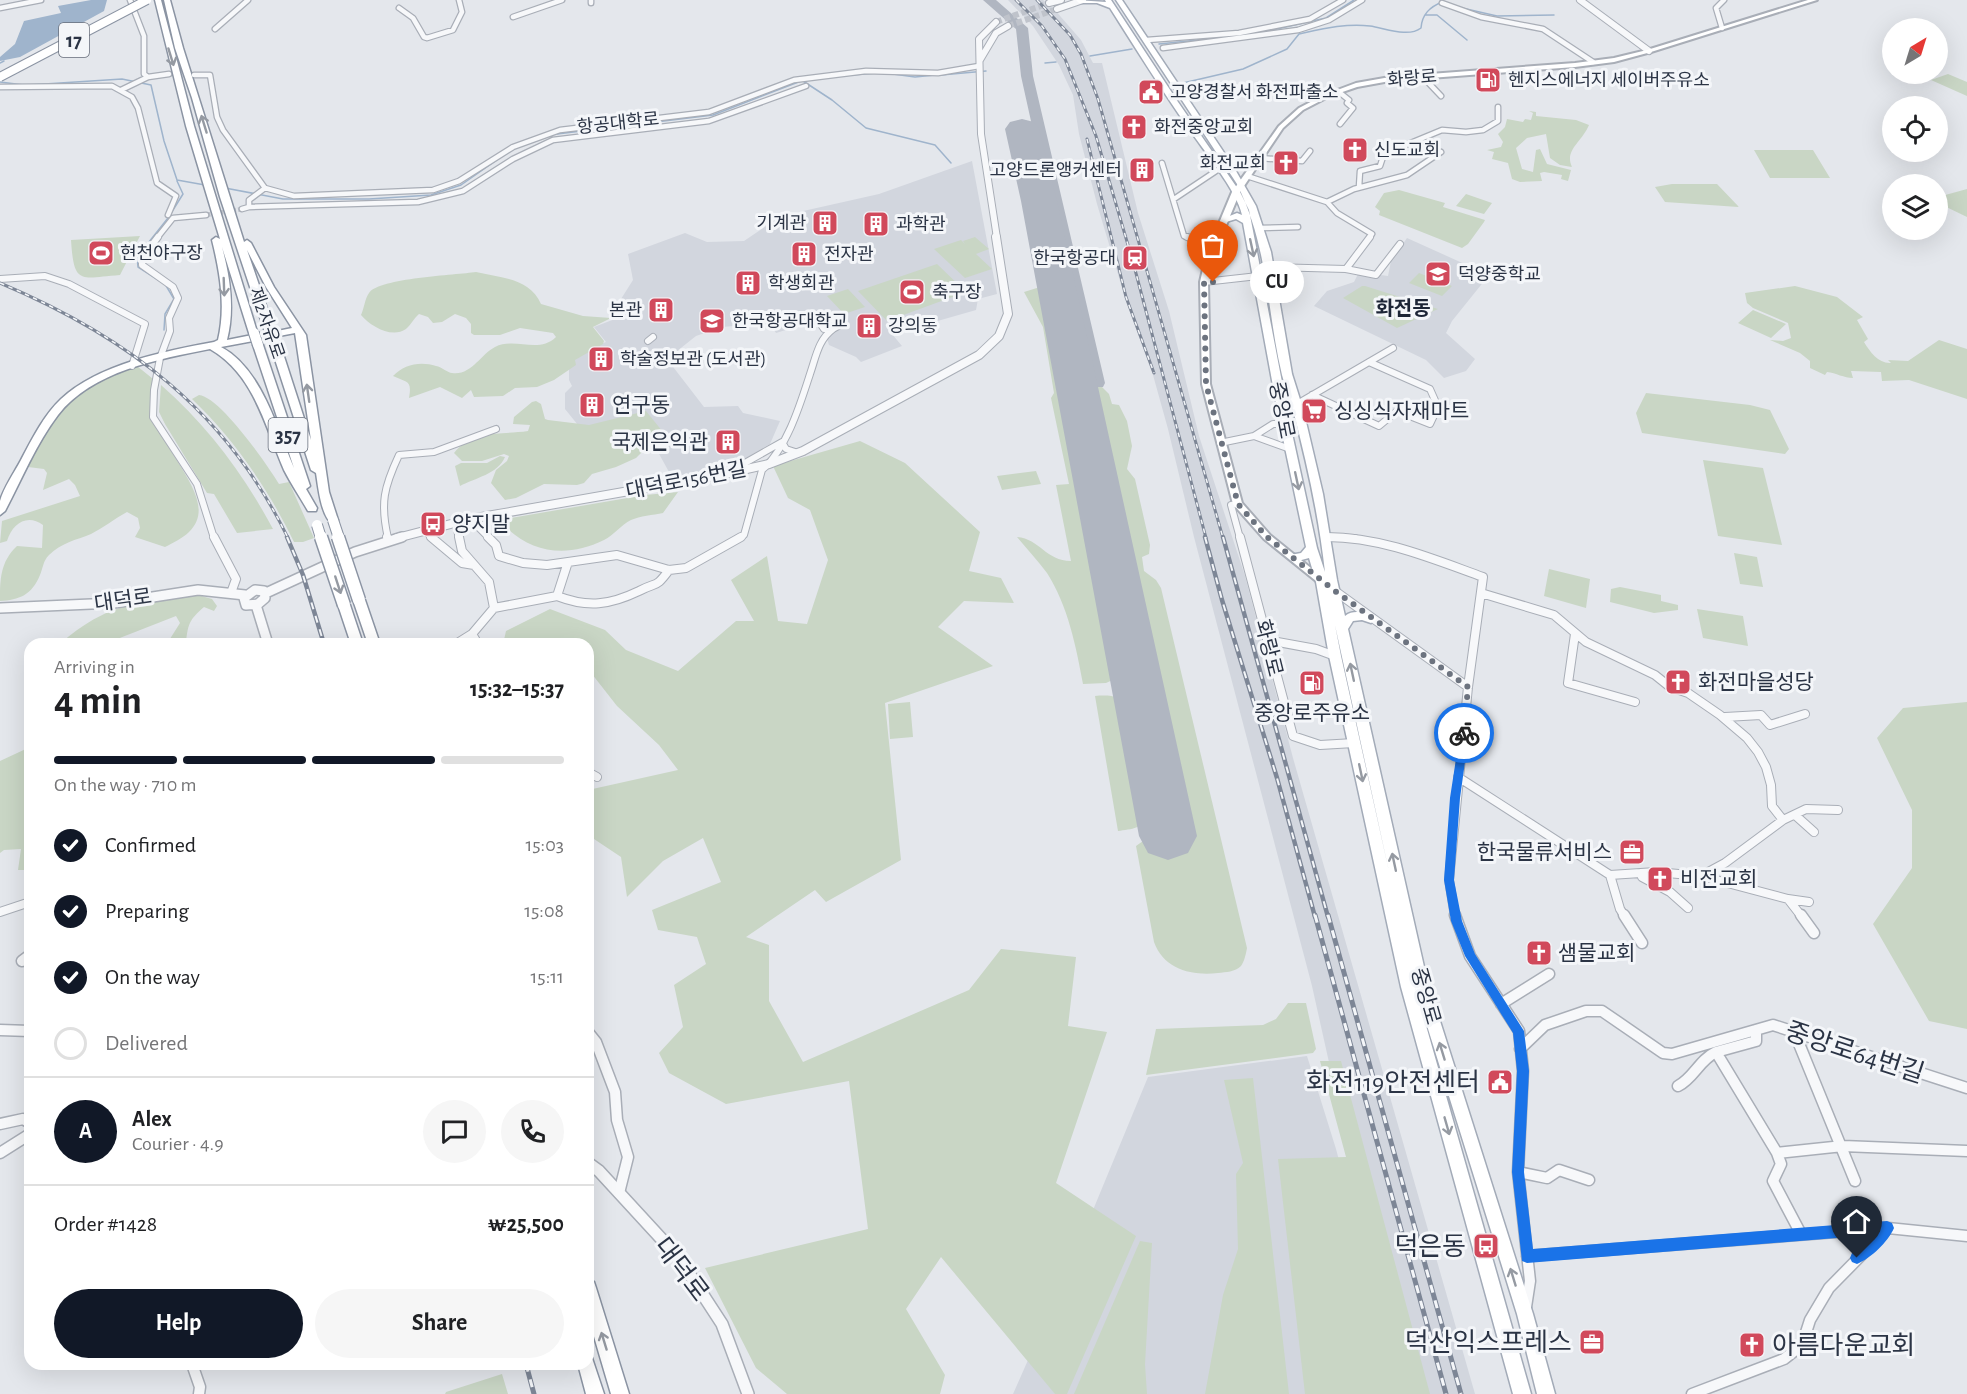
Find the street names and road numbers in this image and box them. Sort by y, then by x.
road number: 17 [59,23,89,57]
street label: 화랑로 [1386,67,1438,90]
street label: 항공대학로 [576,110,660,137]
street label: 제2자유로 [245,285,289,361]
street label: 중앙로 [1266,379,1298,441]
road number: 357 [268,418,308,452]
street label: 대덕로156번길 [624,458,748,502]
street label: 대덕로 [93,585,153,615]
street label: 화랑로 [1251,617,1287,679]
street label: 중앙로 [1407,965,1445,1027]
street label: 중앙로64번길 [1782,1017,1928,1088]
street label: 대덕로 [649,1233,714,1306]

